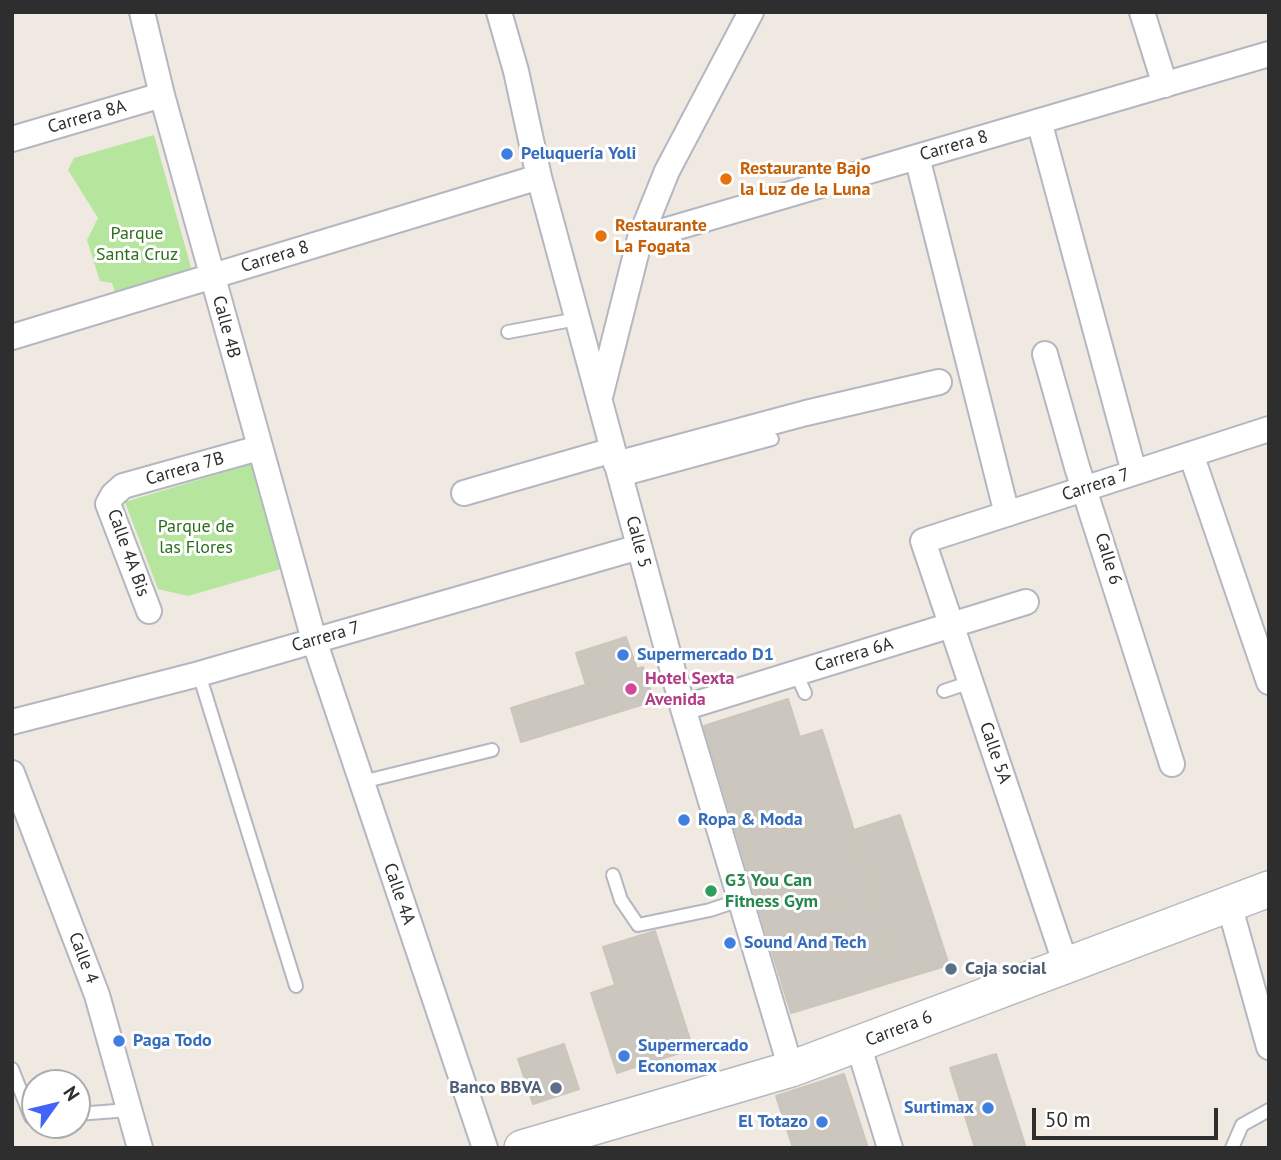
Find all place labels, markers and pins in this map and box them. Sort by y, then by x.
place label: Peluquería Yoli [521,143,636,165]
marker: Peluquería Yoli [499,146,515,162]
place label: Restaurante Bajo la Luz de la Luna [740,158,871,200]
marker: Restaurante Bajo la Luz de la Luna [718,171,734,187]
place label: Restaurante La Fogata [615,215,707,258]
marker: Restaurante La Fogata [593,228,609,244]
place label: Supermercado D1 [637,644,774,666]
marker: Supermercado D1 [615,647,631,663]
place label: Hotel Sexta Avenida [645,668,735,710]
marker: Hotel Sexta Avenida [623,681,639,697]
place label: Ropa & Moda [698,809,803,831]
marker: Ropa & Moda [676,812,692,828]
place label: G3 You Can Fitness Gym [725,870,818,912]
marker: G3 You Can Fitness Gym [703,883,719,899]
place label: Sound And Tech [744,932,866,954]
marker: Sound And Tech [722,935,738,951]
place label: Caja social [965,958,1046,980]
marker: Caja social [943,961,959,977]
place label: Paga Todo [133,1030,212,1052]
marker: Paga Todo [111,1033,127,1049]
place label: Supermercado Economax [638,1035,748,1078]
marker: Supermercado Economax [616,1048,632,1064]
place label: Banco BBVA [449,1077,542,1099]
marker: Banco BBVA [548,1080,564,1096]
place label: Surtimax [904,1097,974,1119]
marker: Surtimax [980,1100,996,1116]
place label: El Totazo [738,1111,808,1133]
marker: El Totazo [814,1114,830,1130]

